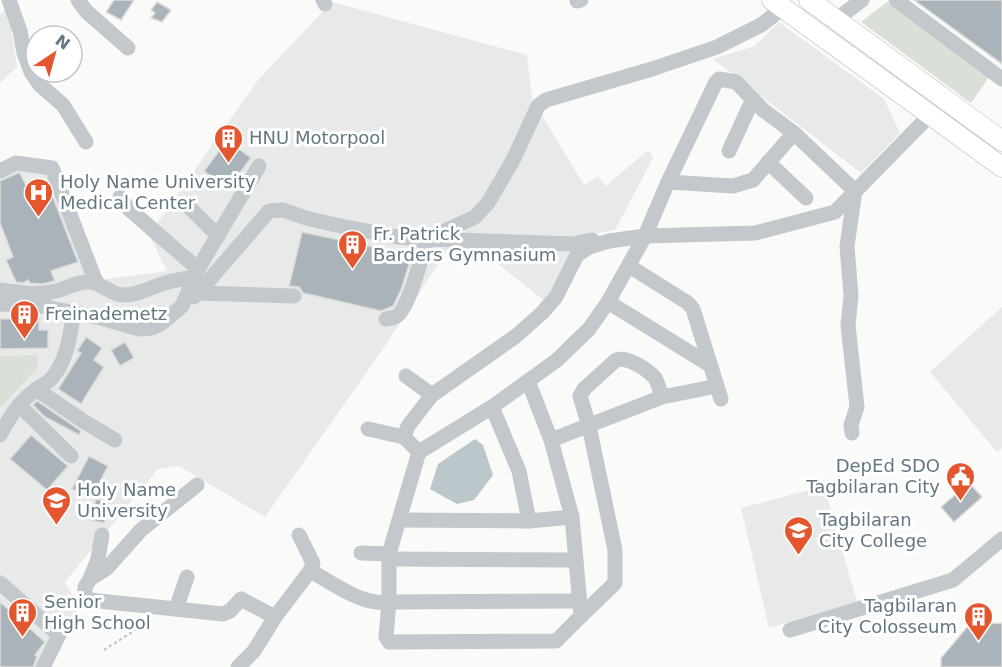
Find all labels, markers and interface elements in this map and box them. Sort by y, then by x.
north arrow [24,24,84,84]
text: N [52,31,74,54]
building icon: HNU Motorpool [212,122,244,164]
place label: HNU Motorpool [249,127,385,148]
place label: Holy Name University Medical Center [60,171,256,213]
hospital icon: Holy Name University Medical Center [23,176,55,218]
place label: Fr. Patrick Barders Gymnasium [373,223,556,265]
building icon: Fr. Patrick Barders Gymnasium [336,228,368,270]
building icon: Freinademetz [8,298,40,340]
place label: Freinademetz [45,303,167,324]
place label: DepEd SDO Tagbilaran City [805,455,940,497]
public building icon: DepEd SDO Tagbilaran City [945,460,977,502]
place label: Holy Name University [77,479,176,521]
school or university icon: Holy Name University [40,484,72,526]
place label: Tagbilaran City College [818,509,927,551]
school or university icon: Tagbilaran City College [782,514,814,556]
place label: Senior High School [44,591,151,633]
place label: Tagbilaran City Colosseum [818,595,957,637]
building icon: Senior High School [7,596,39,638]
building icon: Tagbilaran City Colosseum [962,600,994,642]

